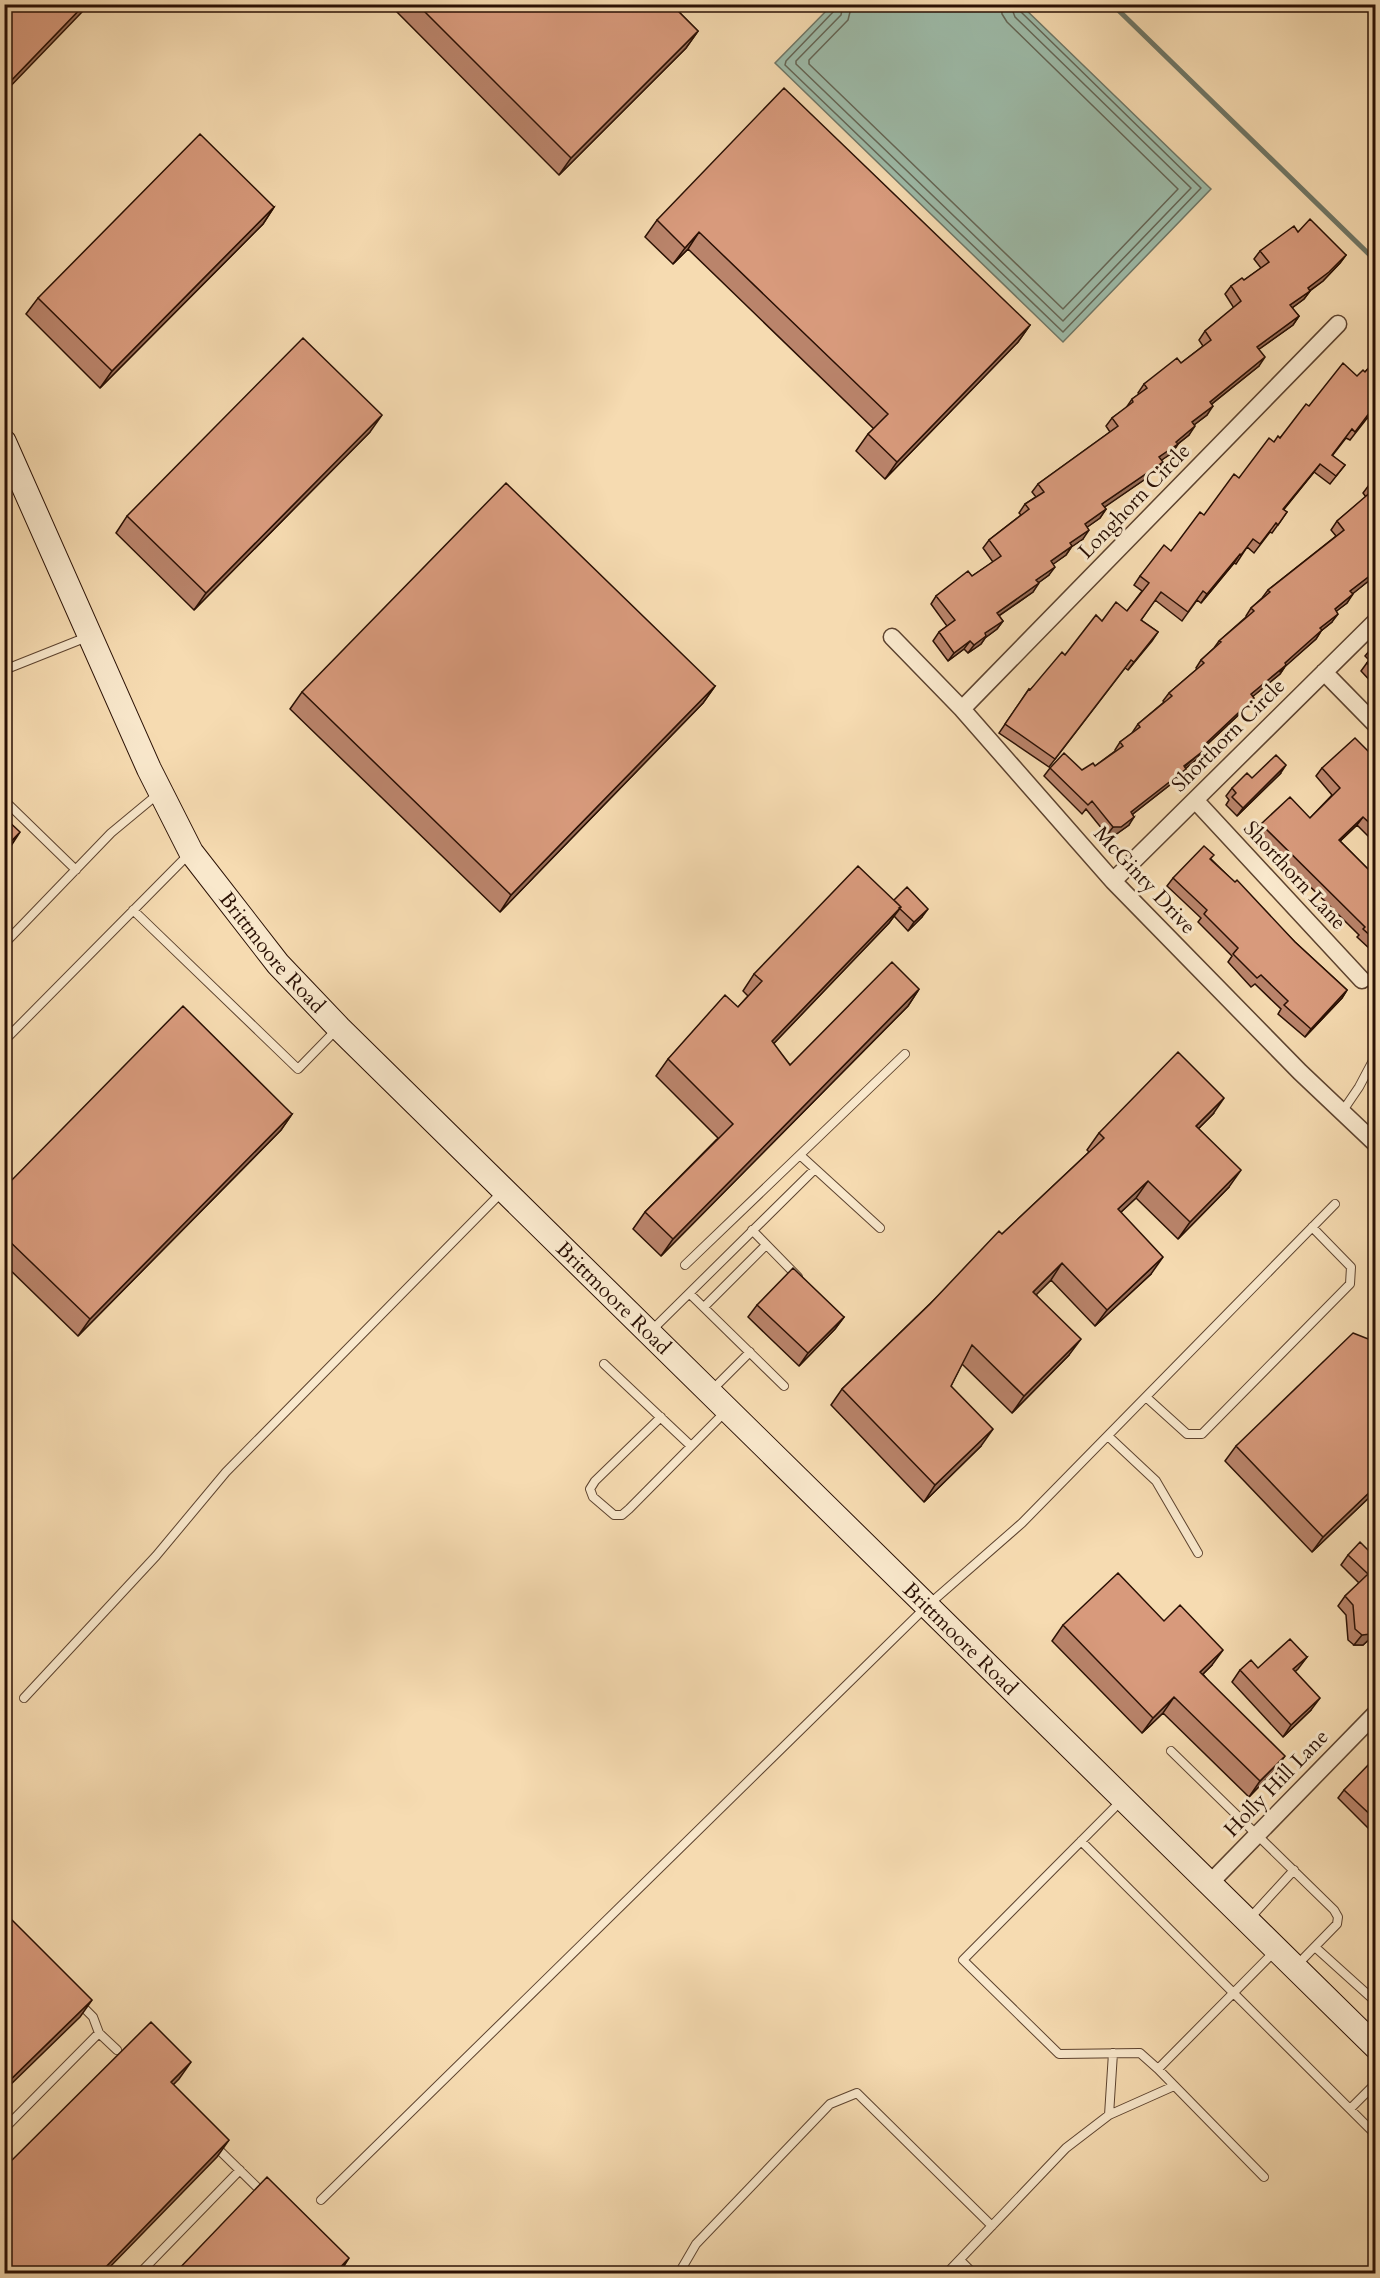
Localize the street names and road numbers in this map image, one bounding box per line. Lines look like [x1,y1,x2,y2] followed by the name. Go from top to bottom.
[1072,437,1197,565] street label: Longhorn Circle
[1165,672,1292,799] street label: Shorthorn Circle
[1237,815,1353,936] street label: Shorthorn Lane
[1087,820,1202,941] street label: McGinty Drive
[212,886,331,1020] street label: Brittmoore Road
[549,1235,677,1361] street label: Brittmoore Road
[896,1576,1024,1702] street label: Brittmoore Road
[1218,1723,1335,1844] street label: Holly Hill Lane

